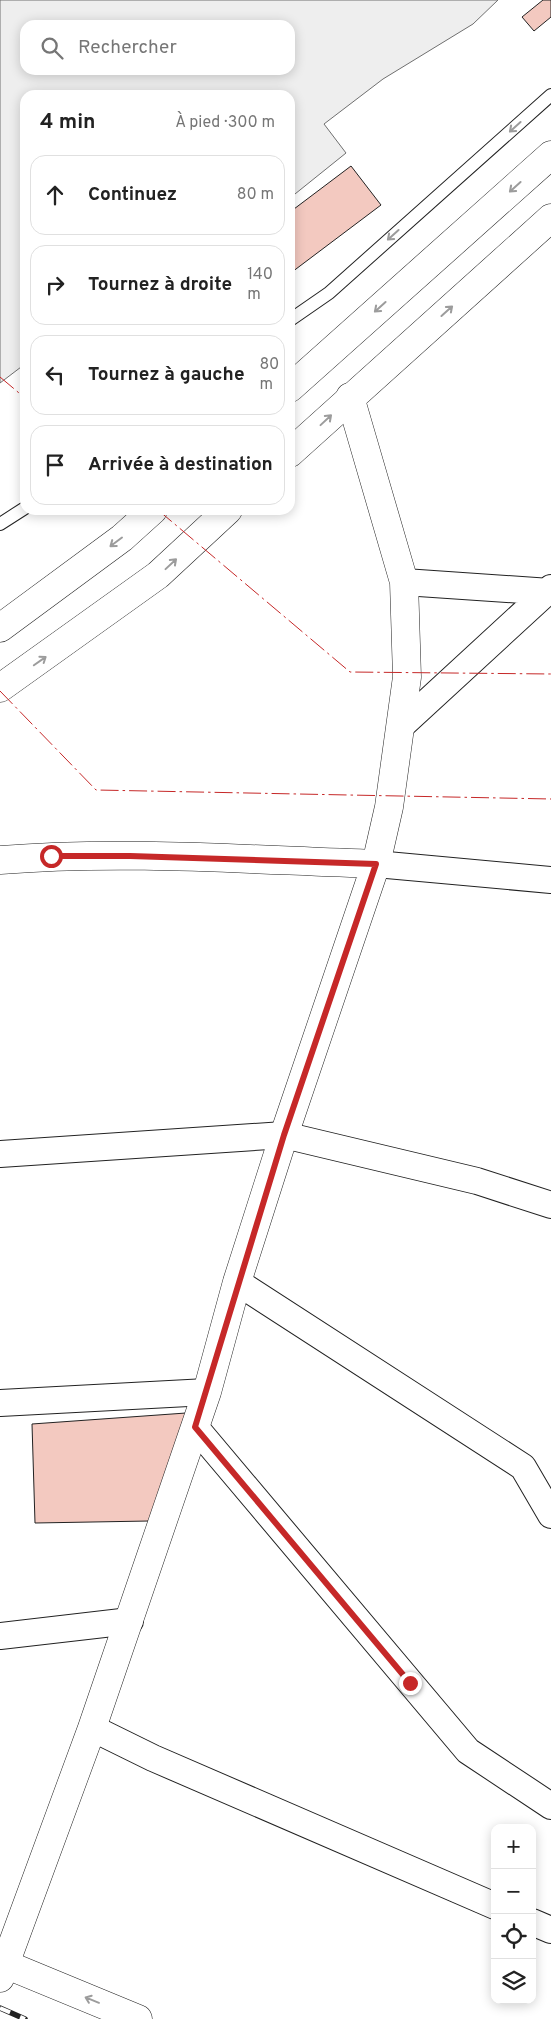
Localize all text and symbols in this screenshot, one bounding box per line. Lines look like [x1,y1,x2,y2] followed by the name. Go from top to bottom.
[20,20,295,75] search box
[38,34,66,62] icon: search
[78,36,177,60] text: Rechercher
[40,109,96,136] text: 4 min
[175,113,275,133] text: À pied · 300 m
[508,122,521,133] one-way arrow
[41,181,69,209] icon: ahead
[508,181,521,193] one-way arrow
[88,183,177,207] text: Continuez
[237,185,274,205] text: 80 m
[387,230,400,241] one-way arrow
[247,265,273,305] text: 140 m
[41,271,69,299] icon: right
[88,273,232,297] text: Tournez à droite
[374,301,387,313] one-way arrow
[440,305,453,317] one-way arrow
[260,355,279,395] text: 80 m
[41,361,69,389] icon: left
[88,363,245,387] text: Tournez à gauche
[319,414,332,426] one-way arrow
[41,451,69,479] icon: arrive
[88,453,273,477] text: Arrivée à destination
[109,537,123,547] one-way arrow
[164,558,177,570] one-way arrow
[33,656,47,666] one-way arrow
[40,845,63,868] route start
[399,1672,422,1695] route end
[491,1824,536,2004] map controls
[491,1824,536,1869] button: +
[491,1869,536,1914] button: −
[491,1914,536,1959] button: locate
[491,1959,536,2004] button: layers
[85,1995,100,2004] one-way arrow

